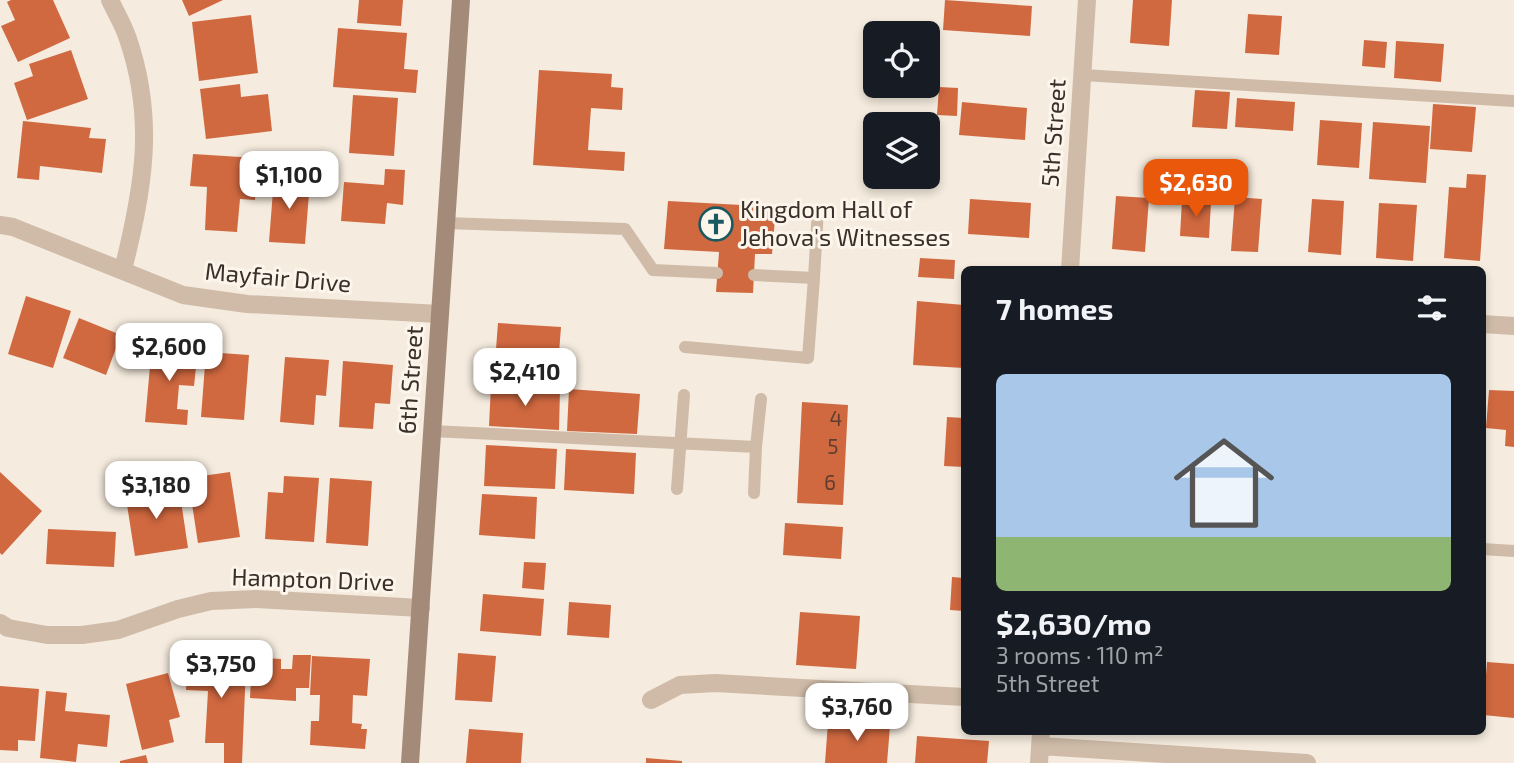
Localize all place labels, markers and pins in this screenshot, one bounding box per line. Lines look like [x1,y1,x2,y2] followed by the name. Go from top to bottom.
[232,152,346,211] pin: $1,100
[1139,160,1253,219] pin: $2,630
[740,194,950,251] place label: Kingdom Hall of Jehova's Witnesses
[697,205,735,243] church icon: Kingdom Hall of Jehova's Witnesses
[112,324,226,383] pin: $2,600
[468,348,582,408] pin: $2,410
[99,462,213,521] pin: $3,180
[164,640,278,700] pin: $3,750
[800,684,914,743] pin: $3,760

